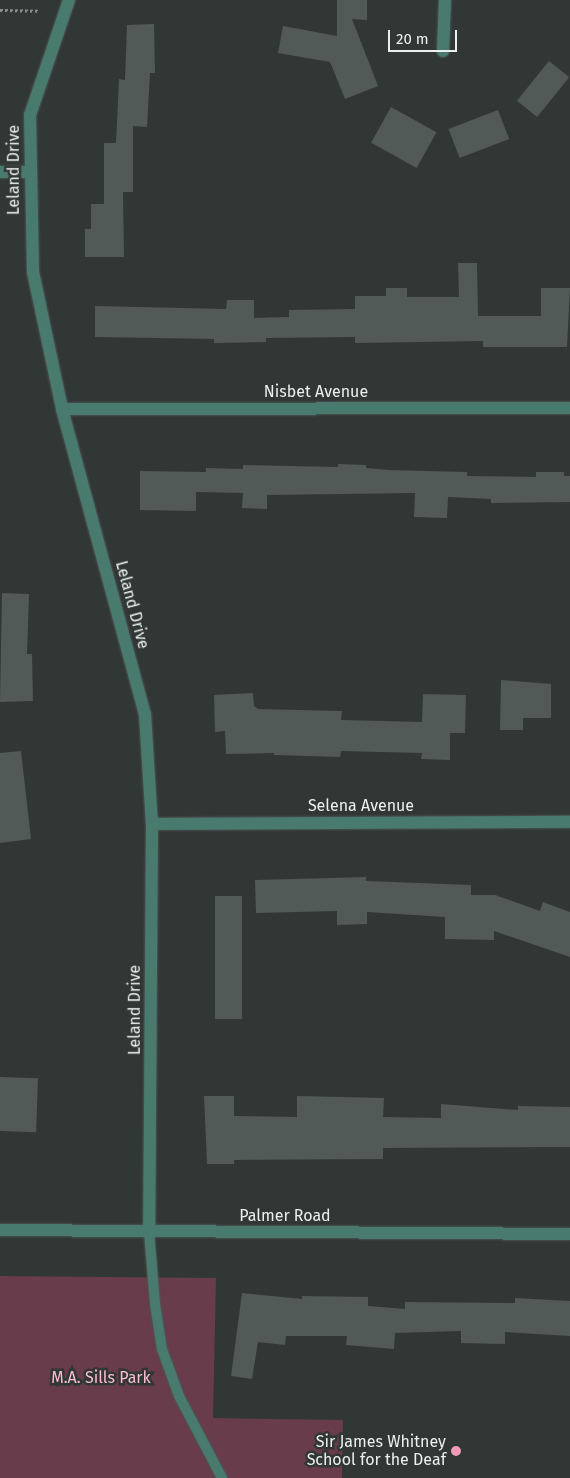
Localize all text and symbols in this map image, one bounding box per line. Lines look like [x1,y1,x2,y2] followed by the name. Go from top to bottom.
[390,20,459,52] scale bar
[396,30,429,48] text: 20 m
[4,125,24,215] street label: Leland Drive
[264,382,368,402] street label: Nisbet Avenue
[111,559,153,651] street label: Leland Drive
[308,796,414,816] street label: Selena Avenue
[125,965,145,1055] street label: Leland Drive
[239,1206,331,1226] street label: Palmer Road
[51,1368,151,1388] park label: M.A. Sills Park
[307,1432,446,1470] place label: Sir James Whitney School for the Deaf
[450,1445,462,1457] marker: Sir James Whitney School for the Deaf

